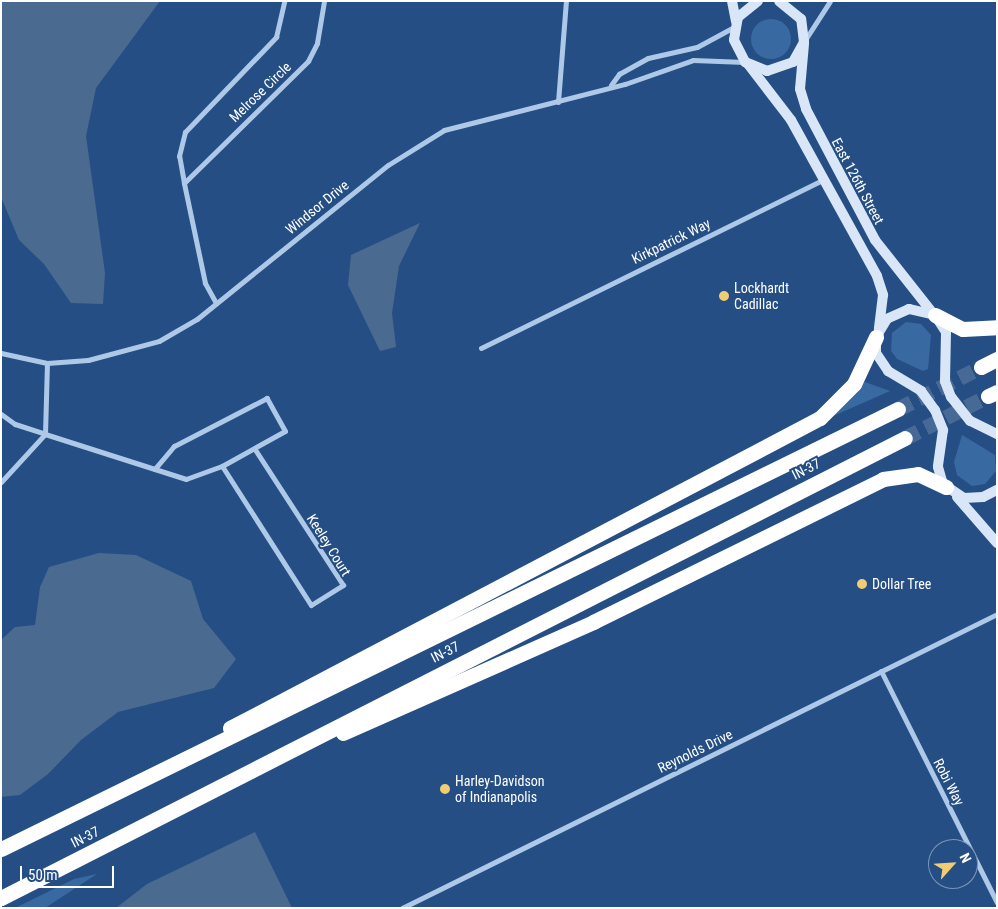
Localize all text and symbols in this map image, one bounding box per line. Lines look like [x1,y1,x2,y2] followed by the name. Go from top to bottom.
[226,58,294,126] street label: Melrose Circle
[828,135,888,227] street label: East 126th Street
[282,176,352,238] street label: Windsor Drive
[629,215,713,267] street label: Kirkpatrick Way
[734,280,789,312] place label: Lockhardt Cadillac
[718,290,730,302] marker: Lockhardt Cadillac
[789,455,823,483] street label: IN-37
[303,511,355,579] street label: Keeley Court
[872,576,932,592] place label: Dollar Tree
[856,578,868,590] marker: Dollar Tree
[428,638,462,666] street label: IN-37
[655,726,735,776] street label: Reynolds Drive
[930,756,968,808] street label: Robi Way
[455,773,545,806] place label: Harley-Davidson of Indianapolis
[439,783,451,795] marker: Harley-Davidson of Indianapolis
[68,823,102,851] street label: IN-37
[928,839,978,889] north arrow
[957,850,975,865] text: N
[22,856,116,888] scale bar
[28,866,58,884] text: 50 m

